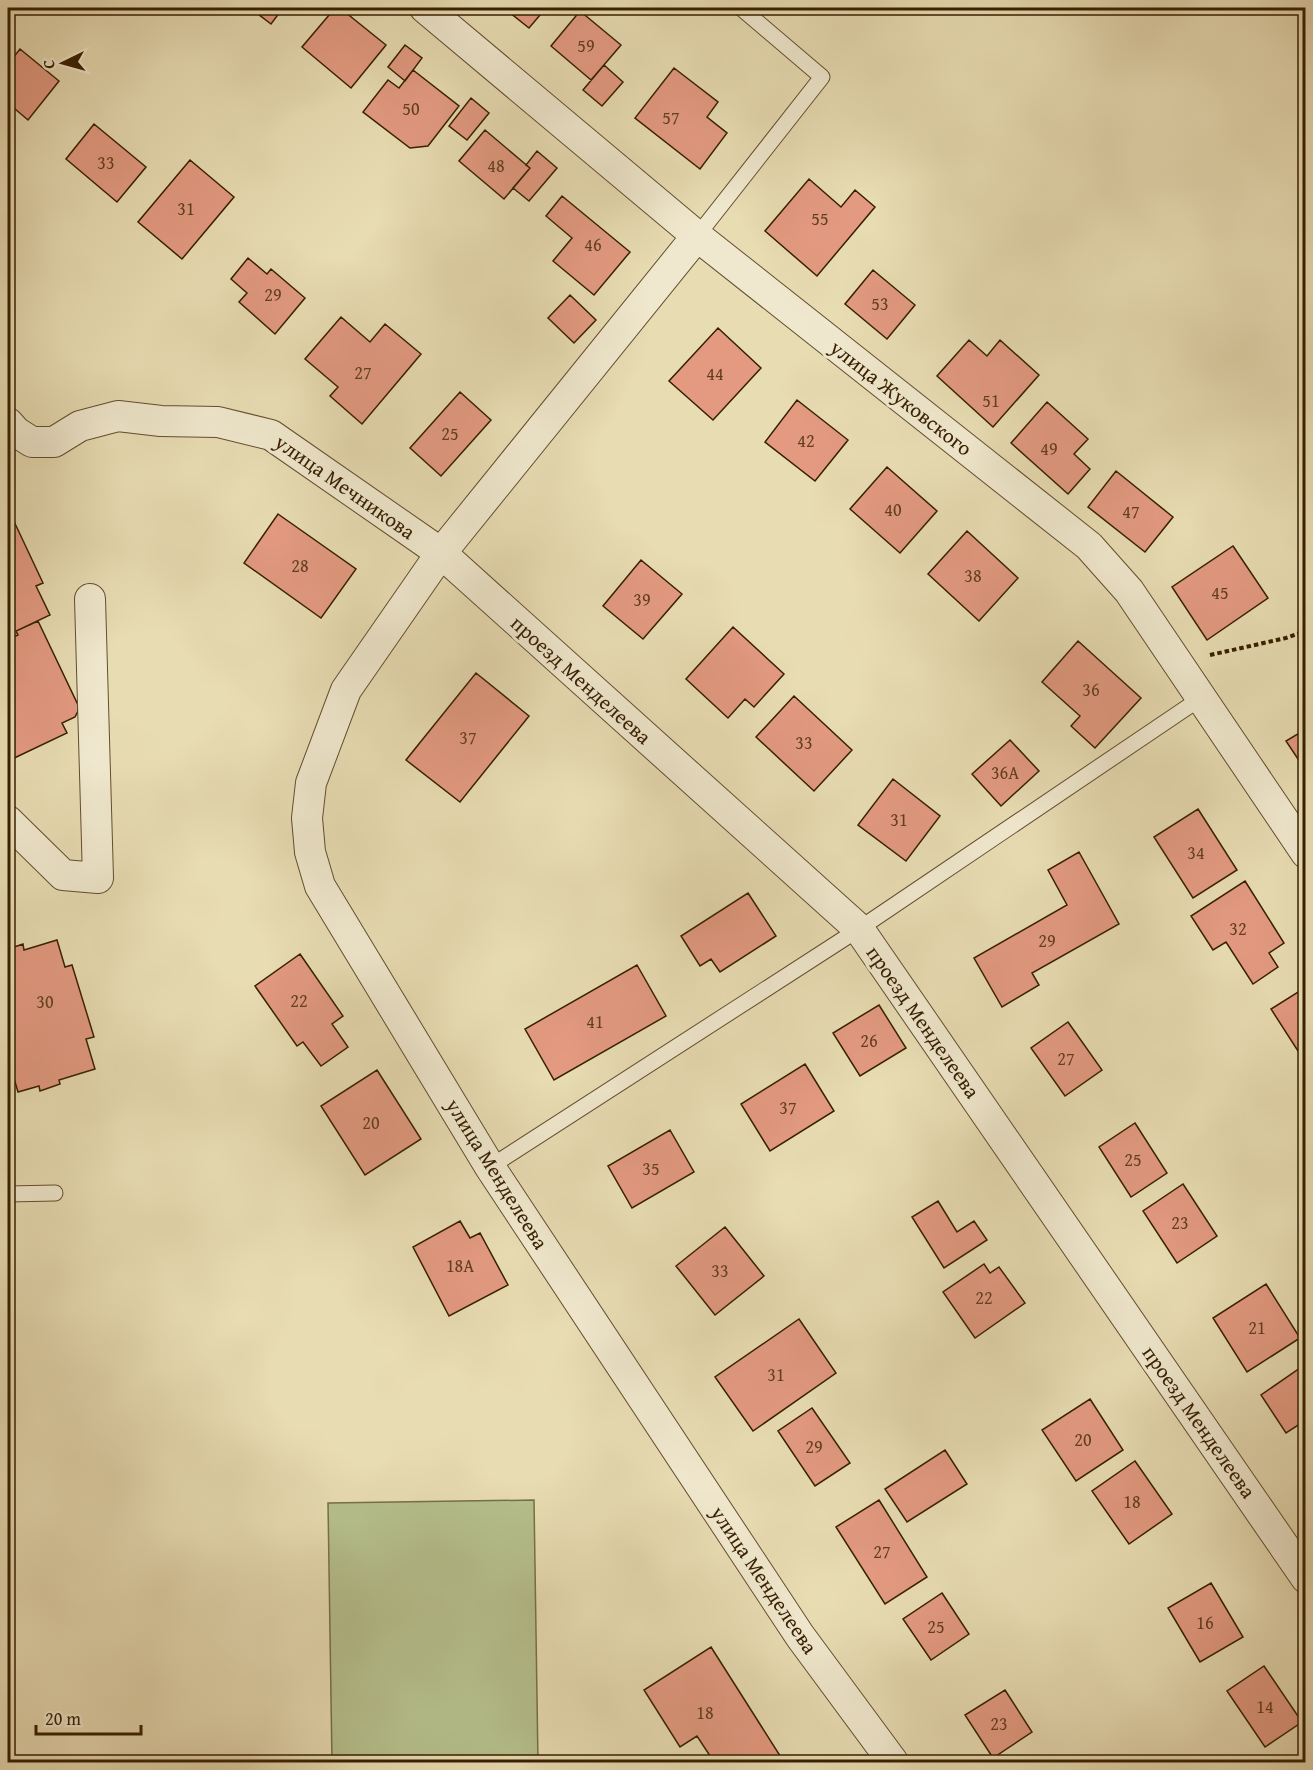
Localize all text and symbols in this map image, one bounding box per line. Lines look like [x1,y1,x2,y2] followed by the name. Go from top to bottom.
[577,32,595,59] house number: 59
[33,33,93,93] north arrow
[36,59,60,70] text: С
[402,95,420,122] house number: 50
[662,104,680,131] house number: 57
[97,149,115,176] house number: 33
[487,152,505,179] house number: 48
[177,195,195,222] house number: 31
[811,205,829,232] house number: 55
[584,231,602,258] house number: 46
[264,281,282,308] house number: 29
[871,290,889,317] house number: 53
[823,331,979,463] street label: улица Жуковского
[354,359,372,386] house number: 27
[706,360,724,387] house number: 44
[982,387,1000,414] house number: 51
[441,420,459,447] house number: 25
[268,426,422,547] street label: улица Мечникова
[797,427,815,454] house number: 42
[1040,435,1058,462] house number: 49
[884,496,902,523] house number: 40
[1122,498,1140,525] house number: 47
[291,552,309,579] house number: 28
[964,562,982,589] house number: 38
[1211,579,1229,606] house number: 45
[633,586,651,613] house number: 39
[504,608,659,751] street label: проезд Менделеева
[1082,676,1100,703] house number: 36
[459,724,477,751] house number: 37
[795,729,813,756] house number: 33
[991,759,1019,786] house number: 36А
[890,806,908,833] house number: 31
[1187,839,1205,866] house number: 34
[1229,915,1247,942] house number: 32
[1038,927,1056,954] house number: 29
[859,939,988,1104] street label: проезд Менделеева
[290,987,308,1014] house number: 22
[36,988,54,1015] house number: 30
[586,1008,604,1035] house number: 41
[860,1027,878,1054] house number: 26
[1057,1045,1075,1072] house number: 27
[438,1091,556,1255] street label: улица Менделеева
[779,1094,797,1121] house number: 37
[362,1109,380,1136] house number: 20
[1124,1146,1142,1173] house number: 25
[642,1155,660,1182] house number: 35
[1171,1209,1189,1236] house number: 23
[446,1252,474,1279] house number: 18А
[711,1257,729,1284] house number: 33
[975,1284,993,1311] house number: 22
[1248,1314,1266,1341] house number: 21
[1135,1339,1264,1504] street label: проезд Менделеева
[767,1361,785,1388] house number: 31
[1074,1426,1092,1453] house number: 20
[805,1433,823,1460] house number: 29
[1123,1488,1141,1515] house number: 18
[703,1499,826,1660] street label: улица Менделеева
[873,1538,891,1565] house number: 27
[1196,1609,1214,1636] house number: 16
[927,1613,945,1640] house number: 25
[1256,1693,1274,1720] house number: 14
[36,1698,141,1736] scale bar
[696,1699,714,1726] house number: 18
[45,1705,81,1732] text: 20 m
[990,1710,1008,1737] house number: 23

